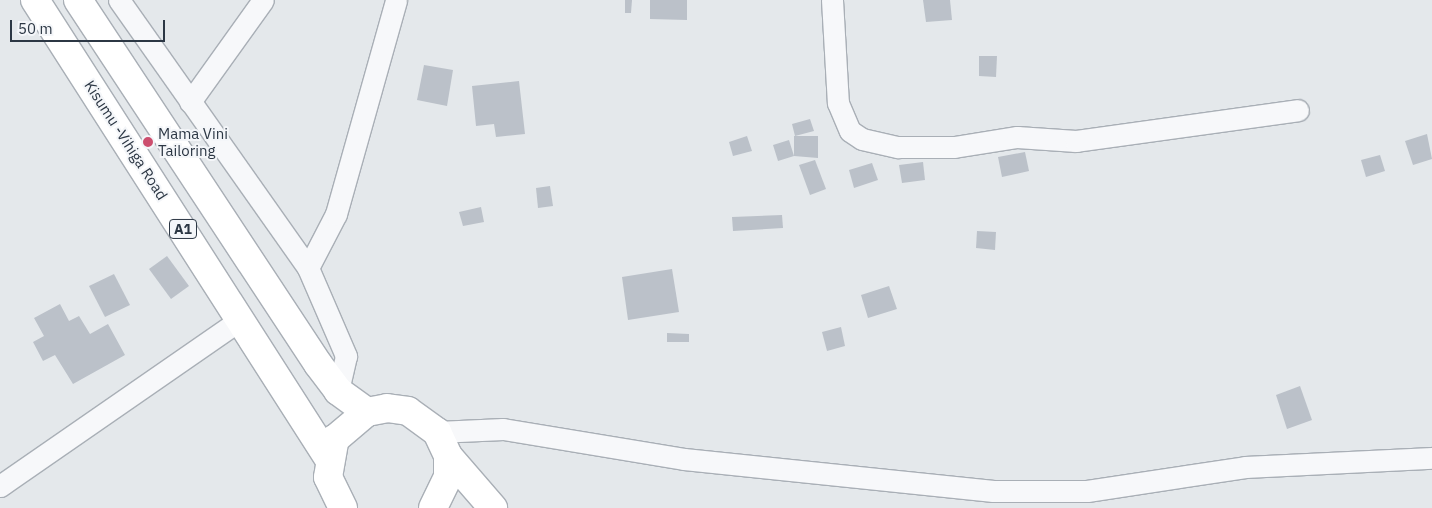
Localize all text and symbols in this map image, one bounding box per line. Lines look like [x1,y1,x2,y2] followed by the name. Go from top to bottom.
[12,10,168,42] scale bar
[18,19,53,38] text: 50 m
[81,77,171,203] street label: Kisumu -Vihiga Road
[158,124,228,159] place label: Mama Vini Tailoring
[142,136,154,148] marker: Mama Vini Tailoring
[168,218,198,240] road number: A1

